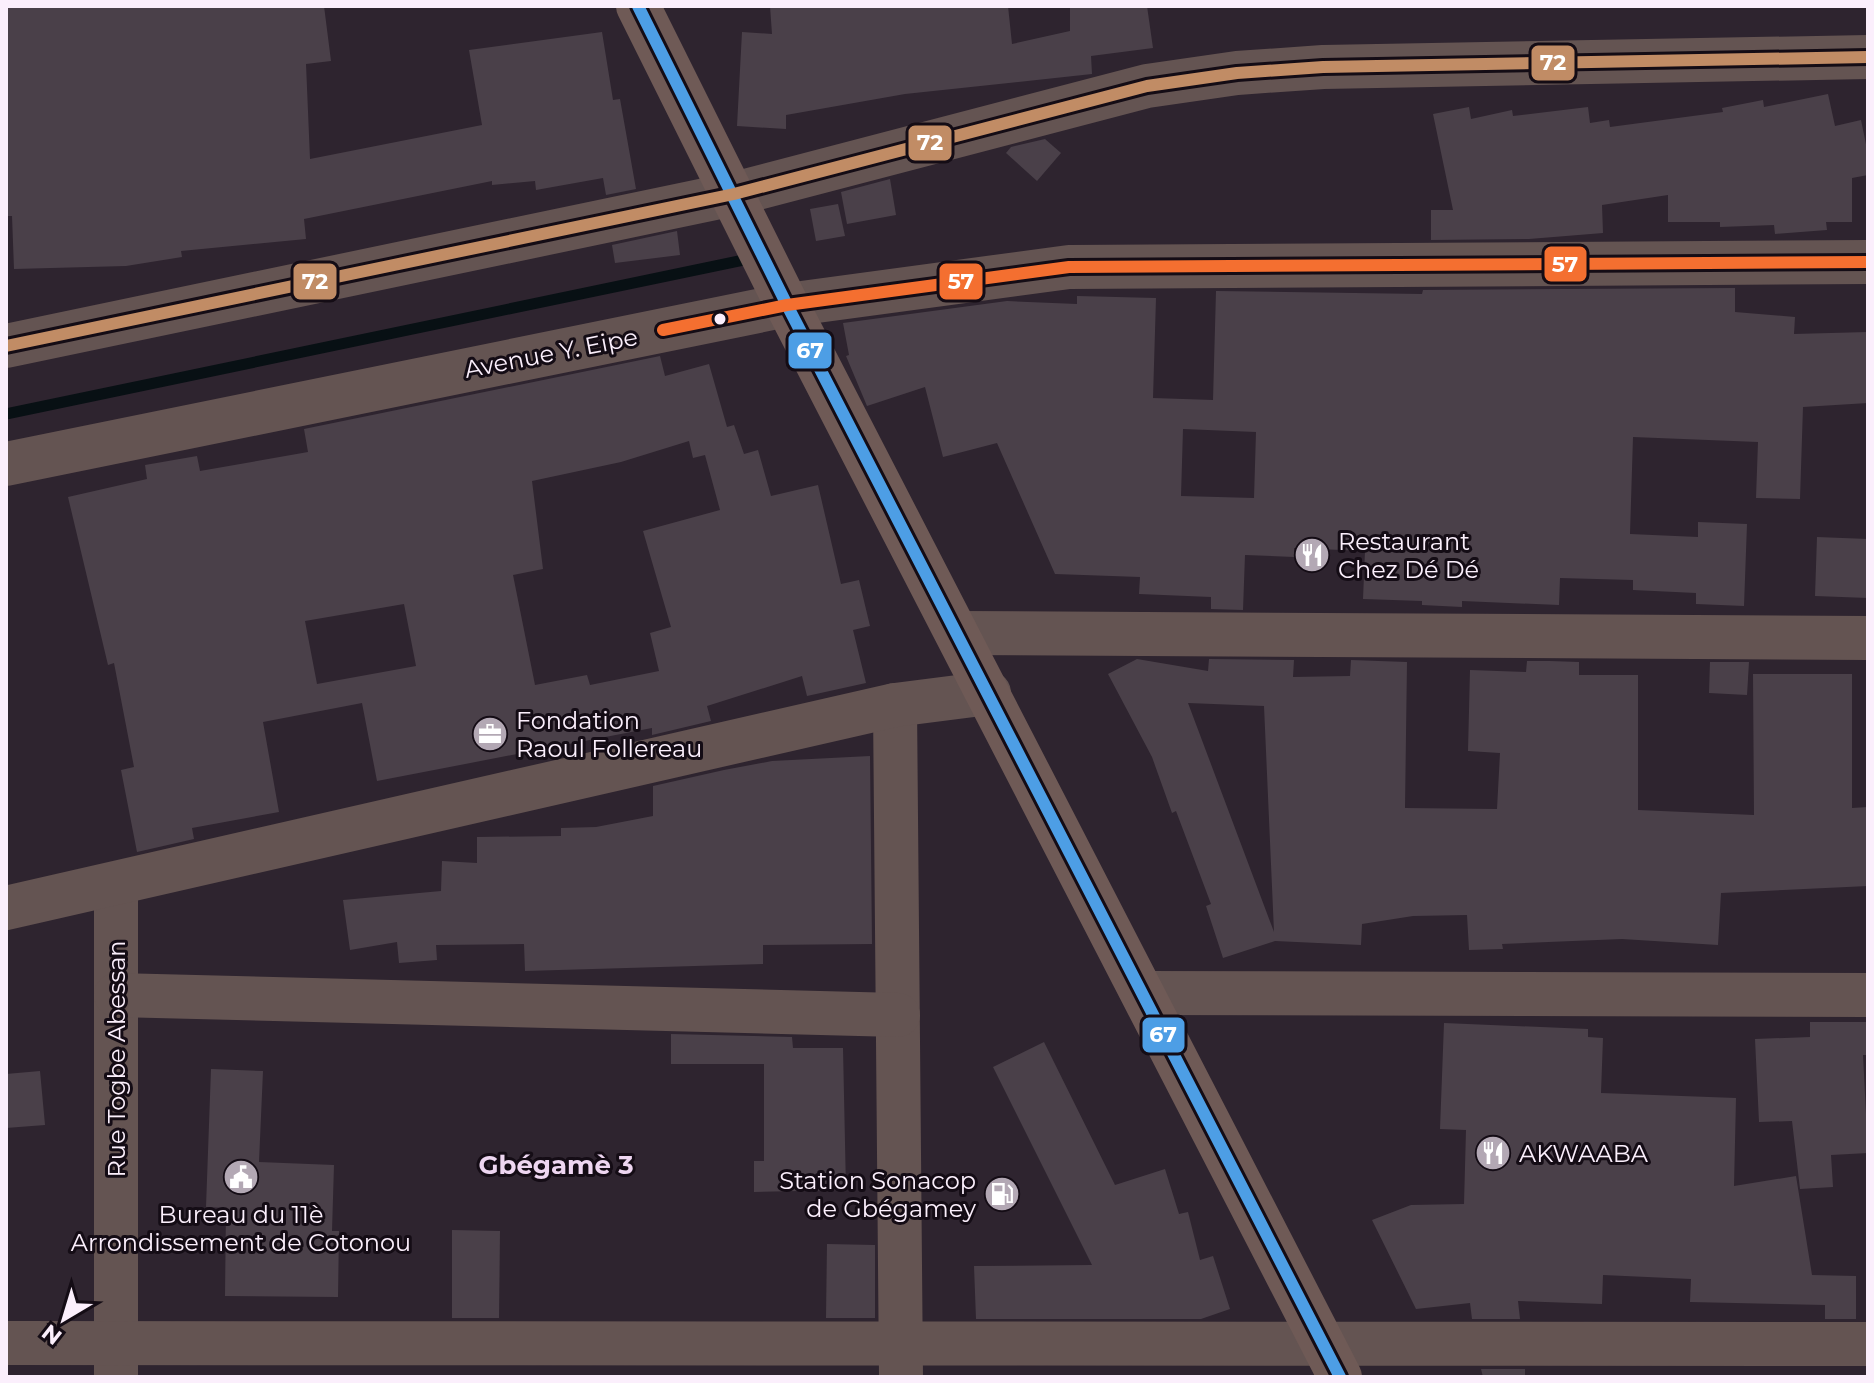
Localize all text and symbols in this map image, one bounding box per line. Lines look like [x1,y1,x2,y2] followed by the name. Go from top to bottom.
[1530,44,1576,82] line badge: 72
[1540,49,1566,76] text: 72
[907,124,953,162] line badge: 72
[917,129,943,156] text: 72
[1543,245,1588,283] line badge: 57
[1552,251,1578,278] text: 57
[292,262,338,301] line badge: 72
[938,262,984,301] line badge: 57
[302,268,328,295] text: 72
[948,268,974,295] text: 57
[712,311,728,327] unlabelled marker
[462,322,640,384] street label: Avenue Y. Eipe
[787,331,833,370] line badge: 67
[796,337,824,364] text: 67
[1338,527,1479,584] place label: Restaurant Chez Dé Dé
[1293,536,1331,574] restaurant icon: Restaurant Chez Dé Dé
[516,706,702,763] place label: Fondation Raoul Follereau
[471,715,509,753] office icon: Fondation Raoul Follereau
[102,940,131,1178] street label: Rue Togbe Abessan
[1141,1016,1186,1054] line badge: 67
[1149,1021,1177,1048] text: 67
[1474,1134,1512,1172] restaurant icon: AKWAABA
[1519,1139,1649,1168] place label: AKWAABA
[478,1149,634,1181] district label: Gbégamè 3
[222,1158,260,1196] public building icon: Bureau du 11è Arrondissement de Cotonou
[779,1166,976,1223] place label: Station Sonacop de Gbégamey
[983,1175,1021,1213] fuel station icon: Station Sonacop de Gbégamey
[71,1200,411,1257] place label: Bureau du 11è Arrondissement de Cotonou
[24,1279,104,1359] north arrow
[37,1318,67,1350] text: N

